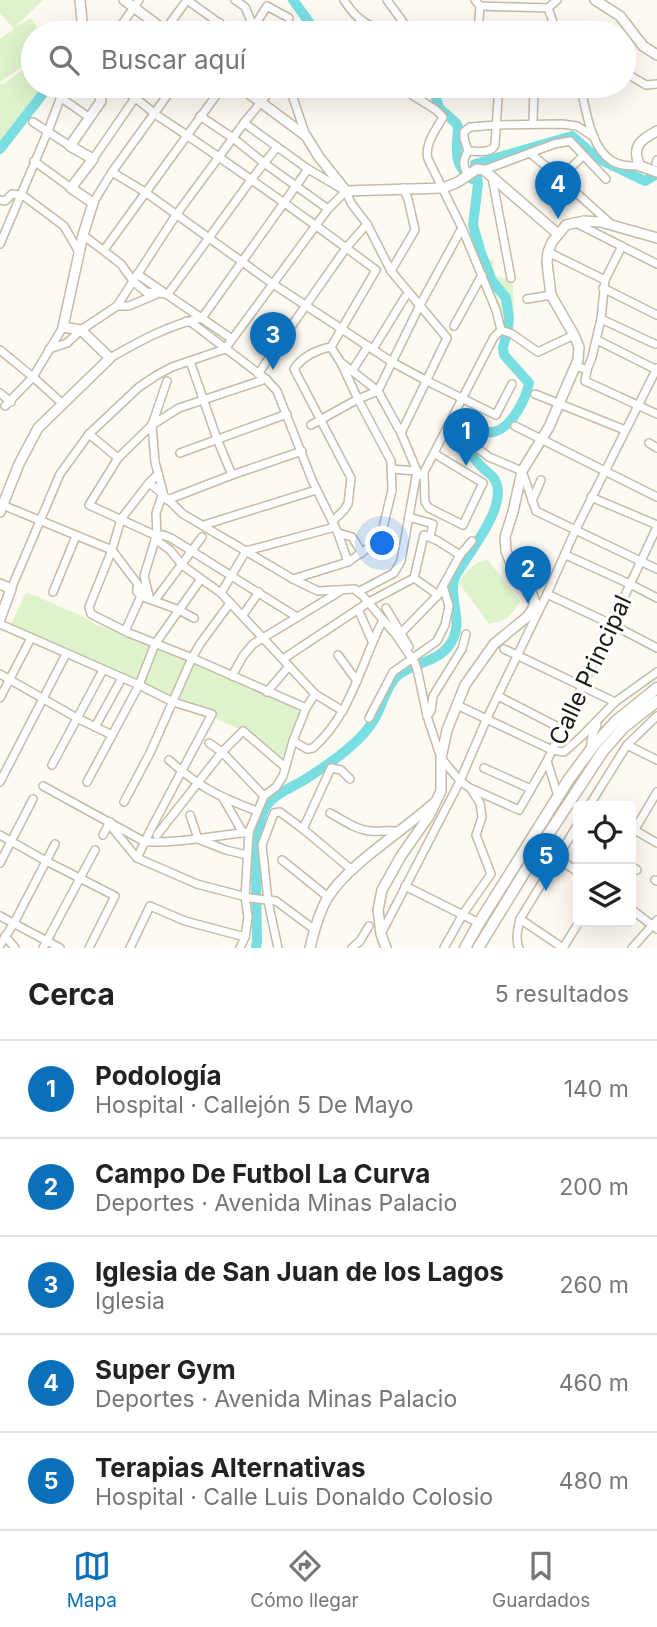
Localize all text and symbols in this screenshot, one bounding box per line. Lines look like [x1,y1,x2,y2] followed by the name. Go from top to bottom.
[21,21,636,98] search box
[45,41,83,79] icon: search
[101,44,246,75] text: Buscar aquí
[535,161,581,219] pin: 4
[250,312,296,370] pin: 3
[443,408,489,466] pin: 1
[365,526,399,560] your location
[505,546,551,604] pin: 2
[543,591,637,749] street label: Calle Principal
[573,801,636,927] map controls
[573,801,636,864] button: locate
[523,833,569,891] pin: 5
[573,864,636,927] button: layers
[28,976,115,1012] text: Cerca
[495,980,629,1008] text: 5 resultados
[95,1060,221,1091] text: Podología
[46,1075,56,1103] text: 1
[564,1075,629,1103] text: 140 m
[95,1091,414,1119] text: Hospital · Callejón 5 De Mayo
[95,1158,430,1189] text: Campo De Futbol La Curva
[44,1173,58,1201] text: 2
[559,1173,629,1201] text: 200 m
[95,1189,457,1217] text: Deportes · Avenida Minas Palacio
[95,1256,504,1287] text: Iglesia de San Juan de los Lagos
[44,1271,58,1299] text: 3
[560,1271,629,1299] text: 260 m
[95,1287,165,1315] text: Iglesia
[95,1354,236,1385] text: Super Gym
[43,1369,59,1397] text: 4
[559,1369,629,1397] text: 460 m
[95,1385,457,1413] text: Deportes · Avenida Minas Palacio
[95,1452,366,1483] text: Terapias Alternativas
[44,1467,58,1495] text: 5
[559,1467,629,1495] text: 480 m
[95,1483,493,1511] text: Hospital · Calle Luis Donaldo Colosio
[67,1547,117,1612] tab: Mapa
[250,1547,359,1612] tab: Cómo llegar
[492,1547,590,1612] tab: Guardados

